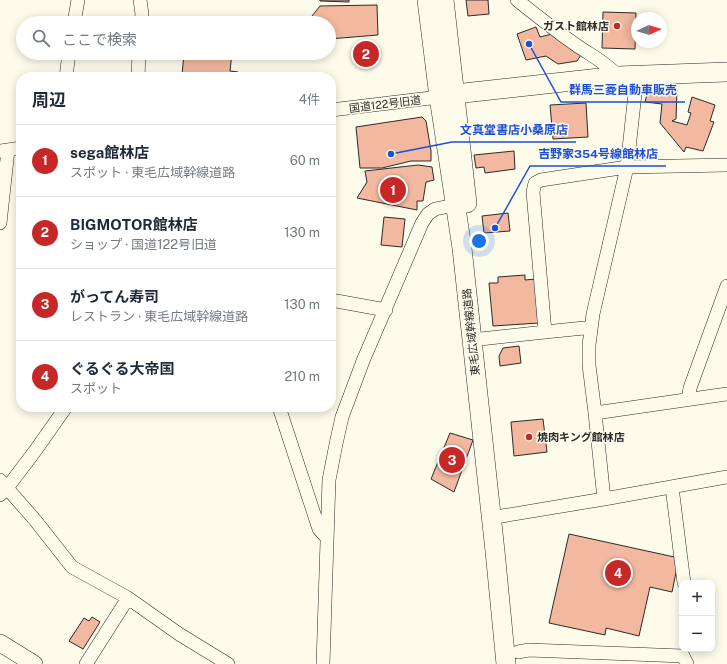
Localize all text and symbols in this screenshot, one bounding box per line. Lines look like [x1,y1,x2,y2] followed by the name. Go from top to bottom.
[631,12,667,48] north arrow
[16,16,336,60] search box
[543,20,609,32] place label: ガスト館林店
[612,21,622,31] marker: ガスト館林店
[30,27,52,49] icon: search
[62,31,137,48] text: ここで検索
[353,39,379,69] pin: 2
[561,78,685,102] callout: 群馬三菱自動車販売
[569,83,677,97] text: 群馬三菱自動車販売
[32,90,66,110] text: 周辺
[299,92,320,107] text: 4件
[348,94,422,114] street label: 国道122号旧道
[452,118,576,142] callout: 文真堂書店小桑原店
[460,123,568,137] text: 文真堂書店小桑原店
[530,142,666,166] callout: 吉野家354号線館林店
[70,144,149,161] text: sega館林店
[538,147,658,161] text: 吉野家354号線館林店
[42,153,48,168] text: 1
[290,153,320,168] text: 60 m
[70,165,235,180] text: スポット · 東毛広域幹線道路
[380,175,406,205] pin: 1
[70,216,198,233] text: BIGMOTOR館林店
[41,225,49,240] text: 2
[284,225,320,240] text: 130 m
[469,231,489,251] your location
[70,237,217,252] text: ショップ · 国道122号旧道
[70,288,159,305] text: がってん寿司
[460,288,482,376] street label: 東毛広域幹線道路
[41,297,49,312] text: 3
[284,297,320,312] text: 130 m
[70,309,248,324] text: レストラン · 東毛広域幹線道路
[70,360,174,377] text: ぐるぐる大帝国
[41,369,49,384] text: 4
[285,369,320,384] text: 210 m
[70,381,122,396] text: スポット
[537,431,625,443] place label: 焼肉キング館林店
[524,432,534,442] marker: 焼肉キング館林店
[439,445,465,475] pin: 3
[605,558,631,588] pin: 4
[679,580,715,652] map controls
[679,580,715,616] button: +
[679,616,715,652] button: −

